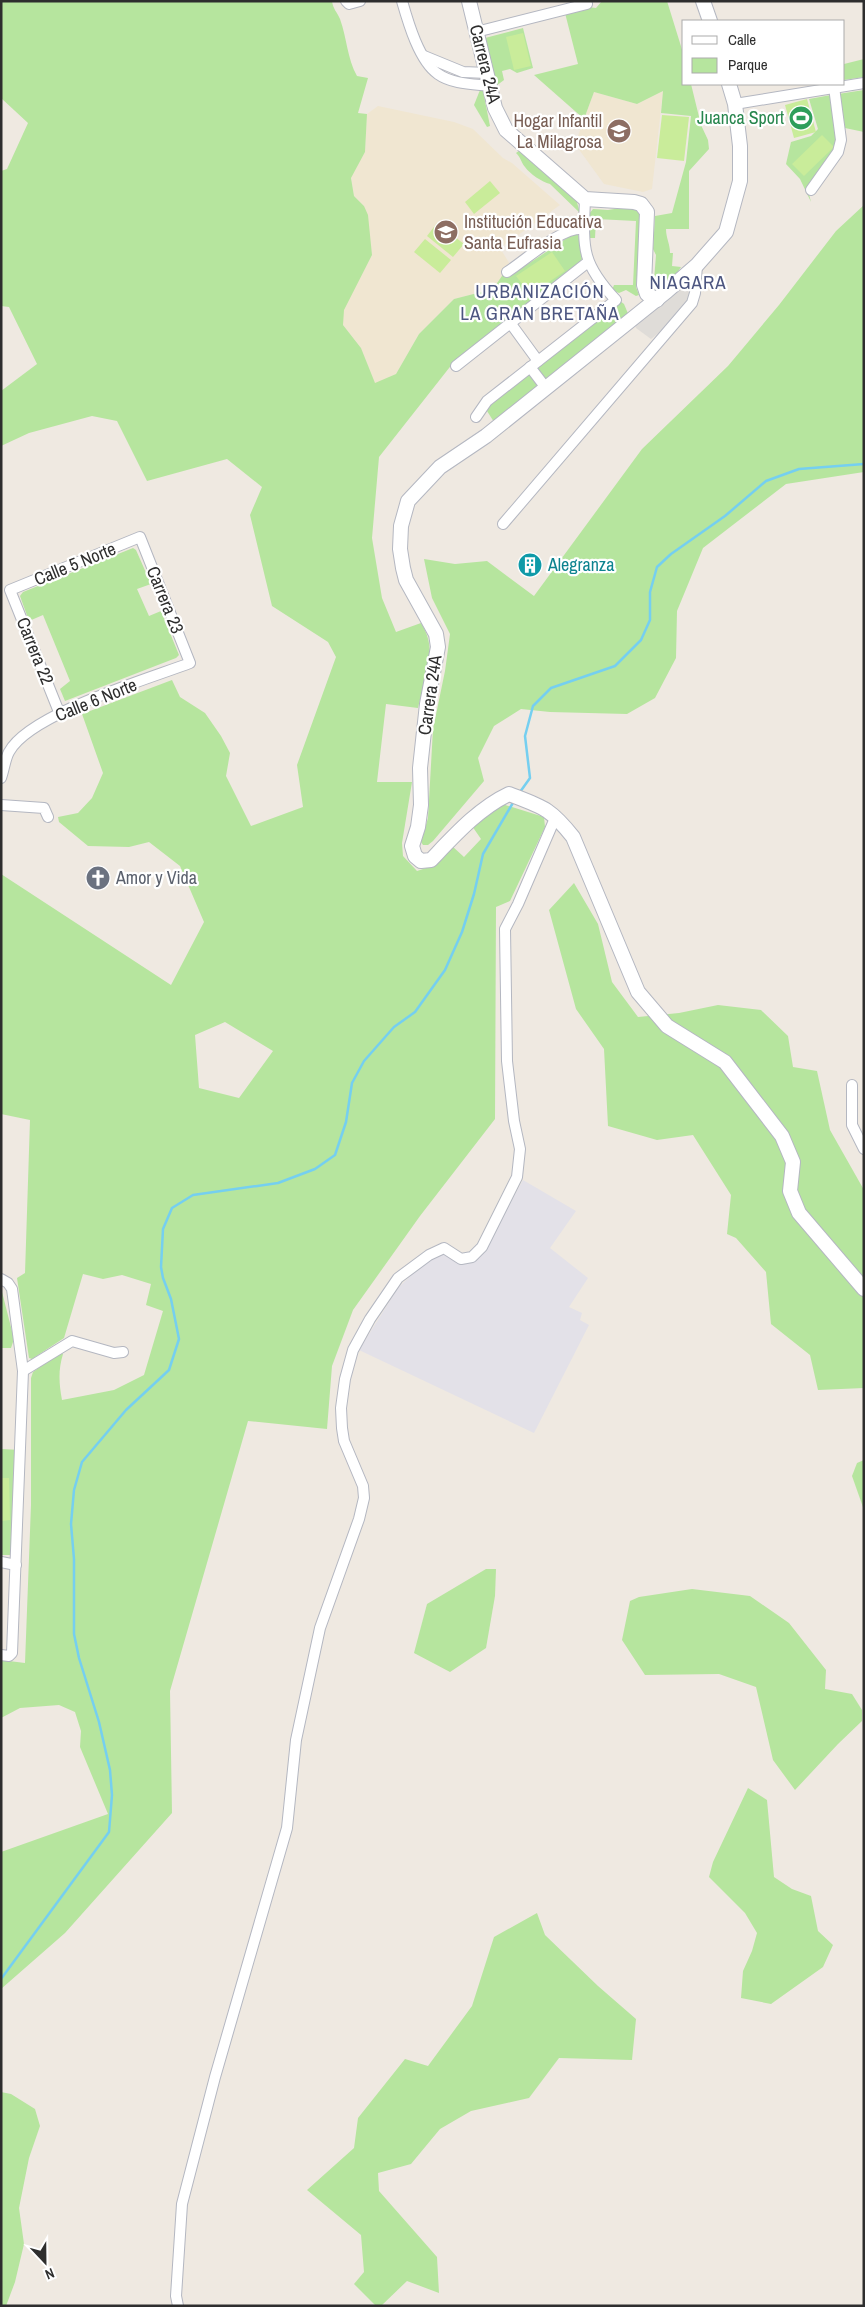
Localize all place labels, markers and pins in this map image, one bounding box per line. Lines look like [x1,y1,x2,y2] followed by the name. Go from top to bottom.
[697,105,784,130] place label: Juanca Sport
[788,105,814,131] sports icon: Juanca Sport
[513,108,602,154] place label: Hogar Infantil La Milagrosa
[606,118,632,144] school or university icon: Hogar Infantil La Milagrosa
[464,209,602,255] place label: Institución Educativa Santa Eufrasia
[433,219,459,245] school or university icon: Institución Educativa Santa Eufrasia
[517,552,543,578] building icon: Alegranza
[547,552,614,577] place label: Alegranza
[85,865,111,891] church icon: Amor y Vida
[115,865,197,890] place label: Amor y Vida

